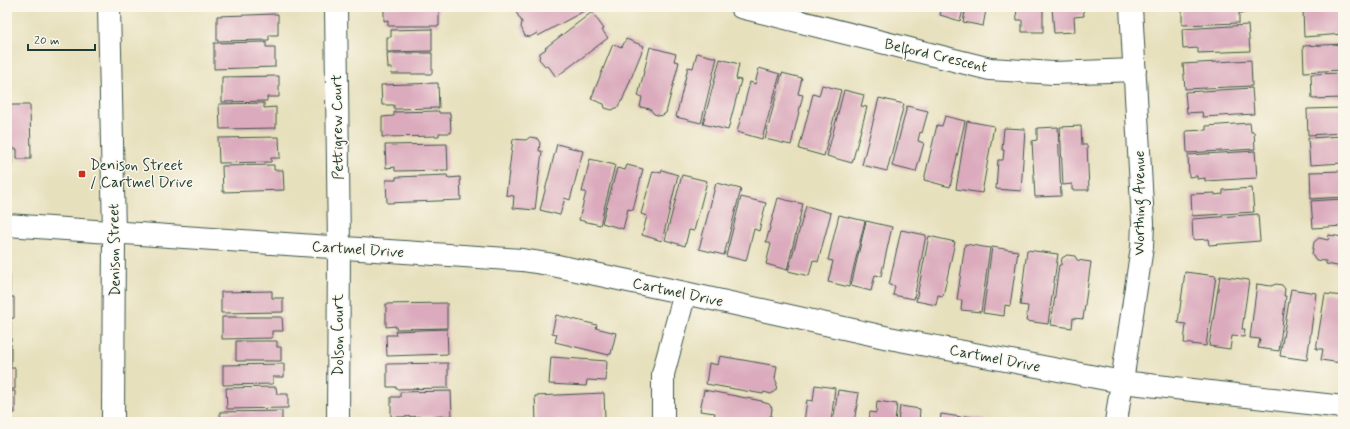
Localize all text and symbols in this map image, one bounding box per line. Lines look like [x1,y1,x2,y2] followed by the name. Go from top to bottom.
[28,26,95,52] scale bar
[34,33,60,49] text: 20 m
[882,34,989,80] street label: Belford Crescent
[327,74,349,180] street label: Pettigrew Court
[1130,150,1151,255] street label: Worthing Avenue
[90,156,193,193] place label: Denison Street / Cartmel Drive
[77,169,87,179] marker: Denison Street / Cartmel Drive
[104,203,126,297] street label: Denison Street
[311,237,405,263] street label: Cartmel Drive
[631,274,725,312] street label: Cartmel Drive
[329,294,349,376] street label: Dolson Court
[948,340,1042,378] street label: Cartmel Drive

